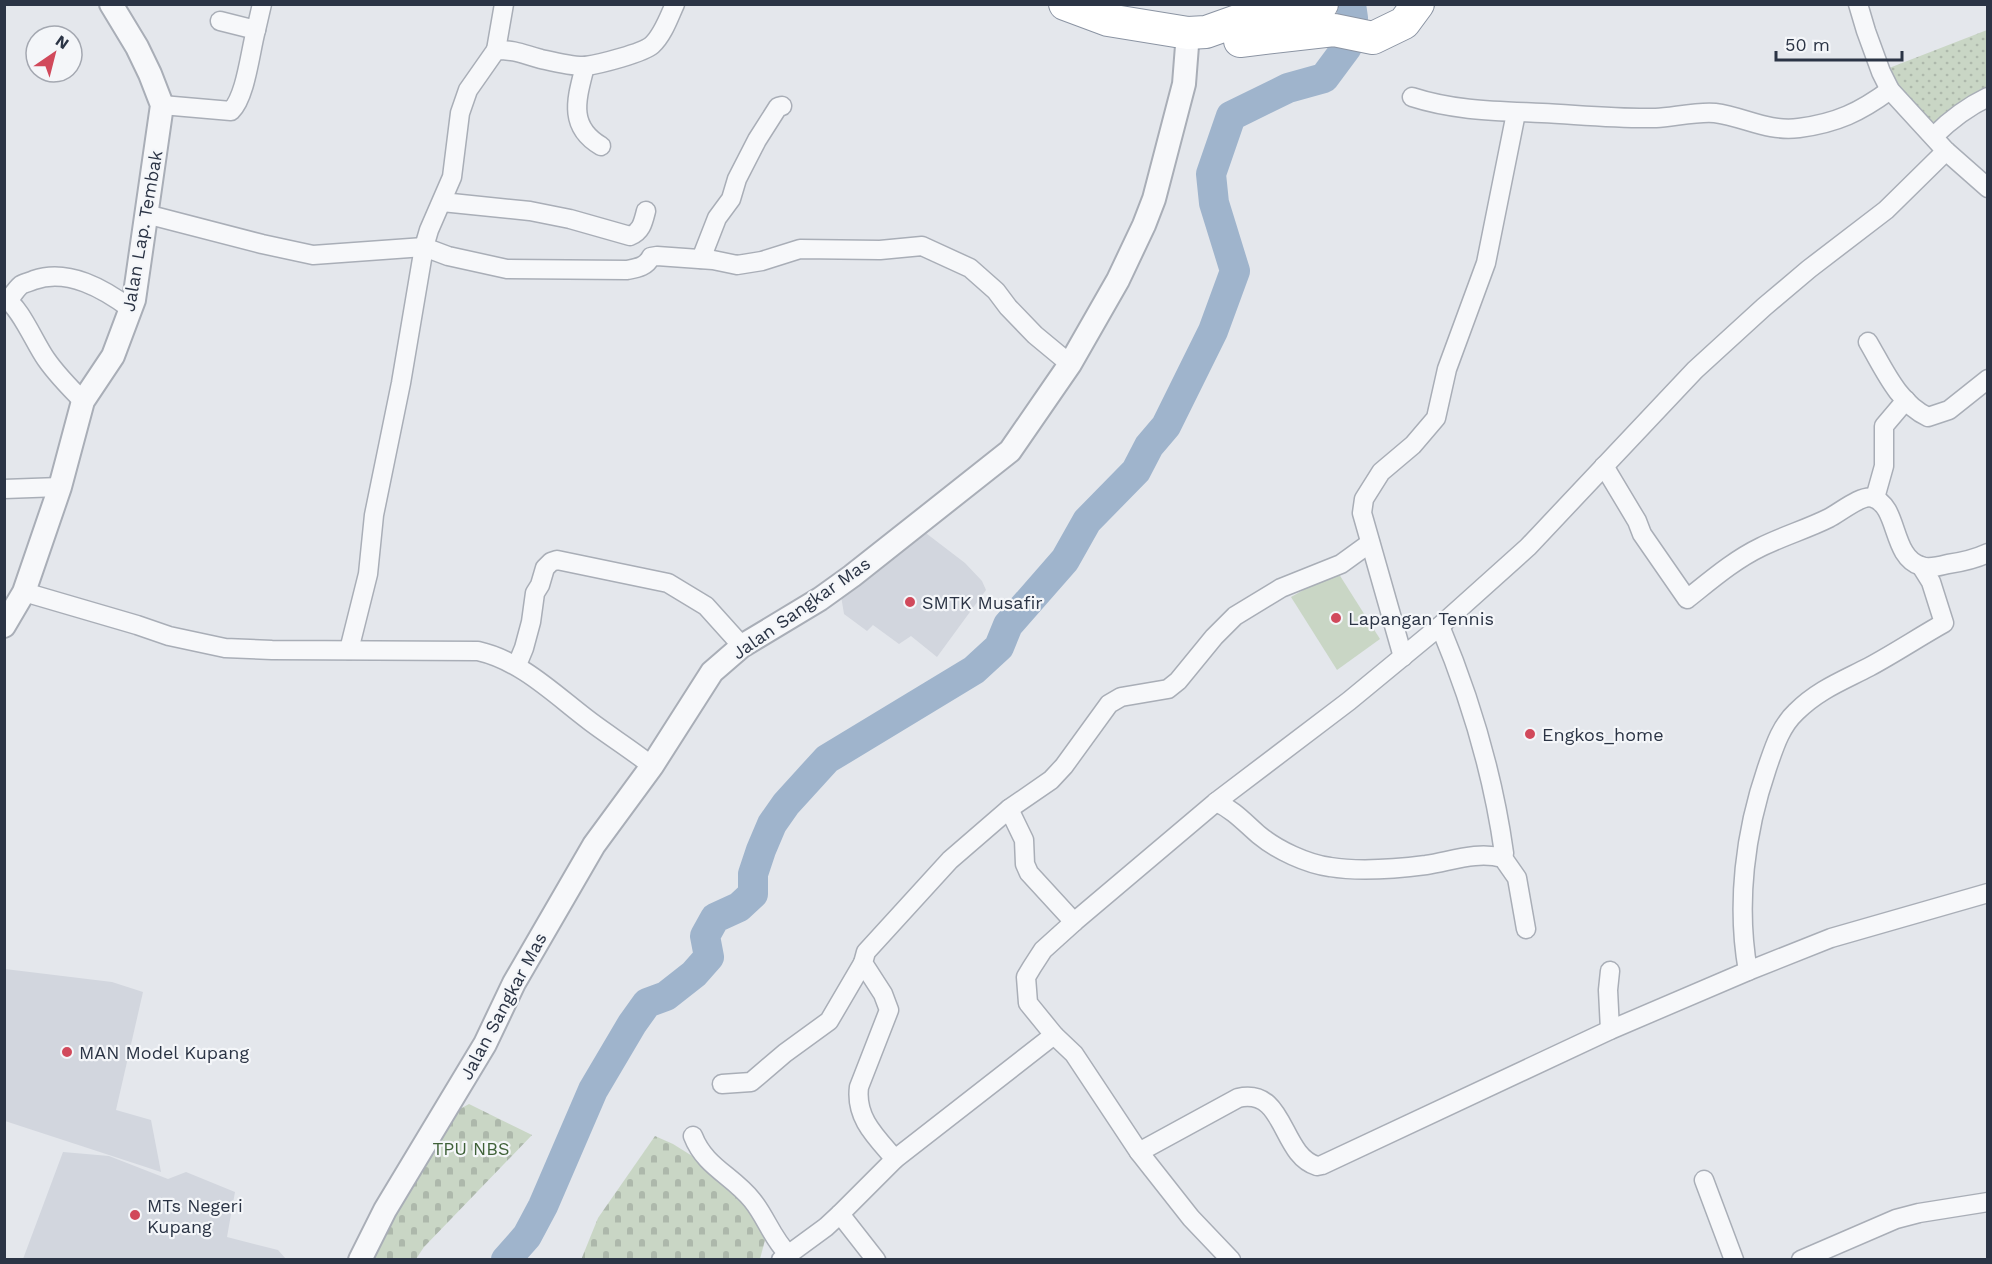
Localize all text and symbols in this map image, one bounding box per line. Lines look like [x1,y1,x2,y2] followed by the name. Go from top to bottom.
[24,24,84,84] north arrow
[1776,24,1902,62] scale bar
[52,31,73,53] text: N
[1785,34,1830,55] text: 50 m
[117,149,167,313] street label: Jalan Lap. Tembak
[728,553,874,663] street label: Jalan Sangkar Mas
[922,592,1043,613] place label: SMTK Musafir
[903,595,917,609] marker: SMTK Musafir
[1348,608,1494,629] place label: Lapangan Tennis
[1329,611,1343,625] marker: Lapangan Tennis
[1542,724,1664,745] place label: Engkos_home
[1523,727,1537,741] marker: Engkos_home
[455,929,551,1083] street label: Jalan Sangkar Mas
[79,1042,249,1063] place label: MAN Model Kupang
[60,1045,74,1059] marker: MAN Model Kupang
[432,1138,510,1159] park label: TPU NBS
[147,1195,243,1237] place label: MTs Negeri Kupang
[128,1208,142,1222] marker: MTs Negeri Kupang

